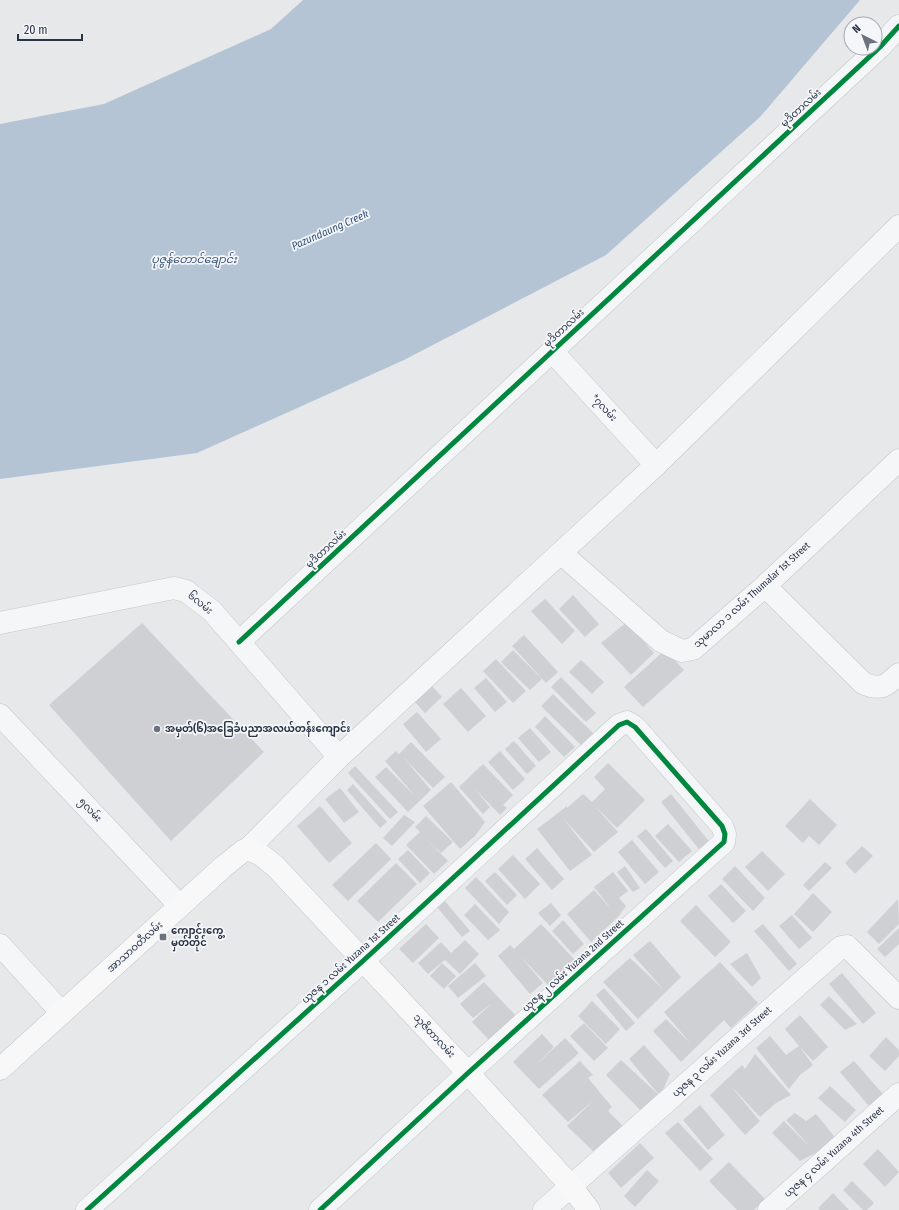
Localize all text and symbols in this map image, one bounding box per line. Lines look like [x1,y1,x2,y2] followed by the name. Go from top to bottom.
[18,16,82,42] scale bar
[843,16,883,56] north arrow
[850,22,863,36] text: N
[24,23,48,37] text: 20 m
[777,85,825,131] street label: မုဒိတာလမ်း
[290,207,371,253] water label: Pazundaung Creek
[151,251,238,269] water label: ပုဇွန်တောင်ချောင်း
[540,305,588,351] street label: မုဒိတာလမ်း
[587,391,621,425] street label: *၇လမ်း
[302,526,350,572] street label: မုဒိတာလမ်း
[690,538,815,652] street label: သုမာလာ ၁ လမ်း Thumalar 1st Street
[185,588,216,617] street label: ၆လမ်း
[165,721,351,738] place label: အမှတ်(၆)အခြေခံပညာအလယ်တန်းကျောင်း
[152,724,162,734] marker: အမှတ်(၆)အခြေခံပညာအလယ်တန်းကျောင်း
[75,794,105,826] street label: ၅လမ်း
[298,910,404,1008] street label: ယုဇန ၁ လမ်း Yuzana 1st Street
[519,915,628,1016] street label: ယုဇန ၂ လမ်း Yuzana 2nd Street
[103,917,165,975] street label: အာသာဝတီလမ်း
[171,923,226,952] place label: ကျောင်းကွေ့ မှတ်တိုင်
[158,932,168,942] marker: ကျောင်းကွေ့ မှတ်တိုင်
[669,1002,776,1101] street label: ယုဇန ၃ လမ်း Yuzana 3rd Street
[409,1010,459,1062] street label: သုဇိတာလမ်း
[780,1102,888,1201] street label: ယုဇန ၄ လမ်း Yuzana 4th Street

